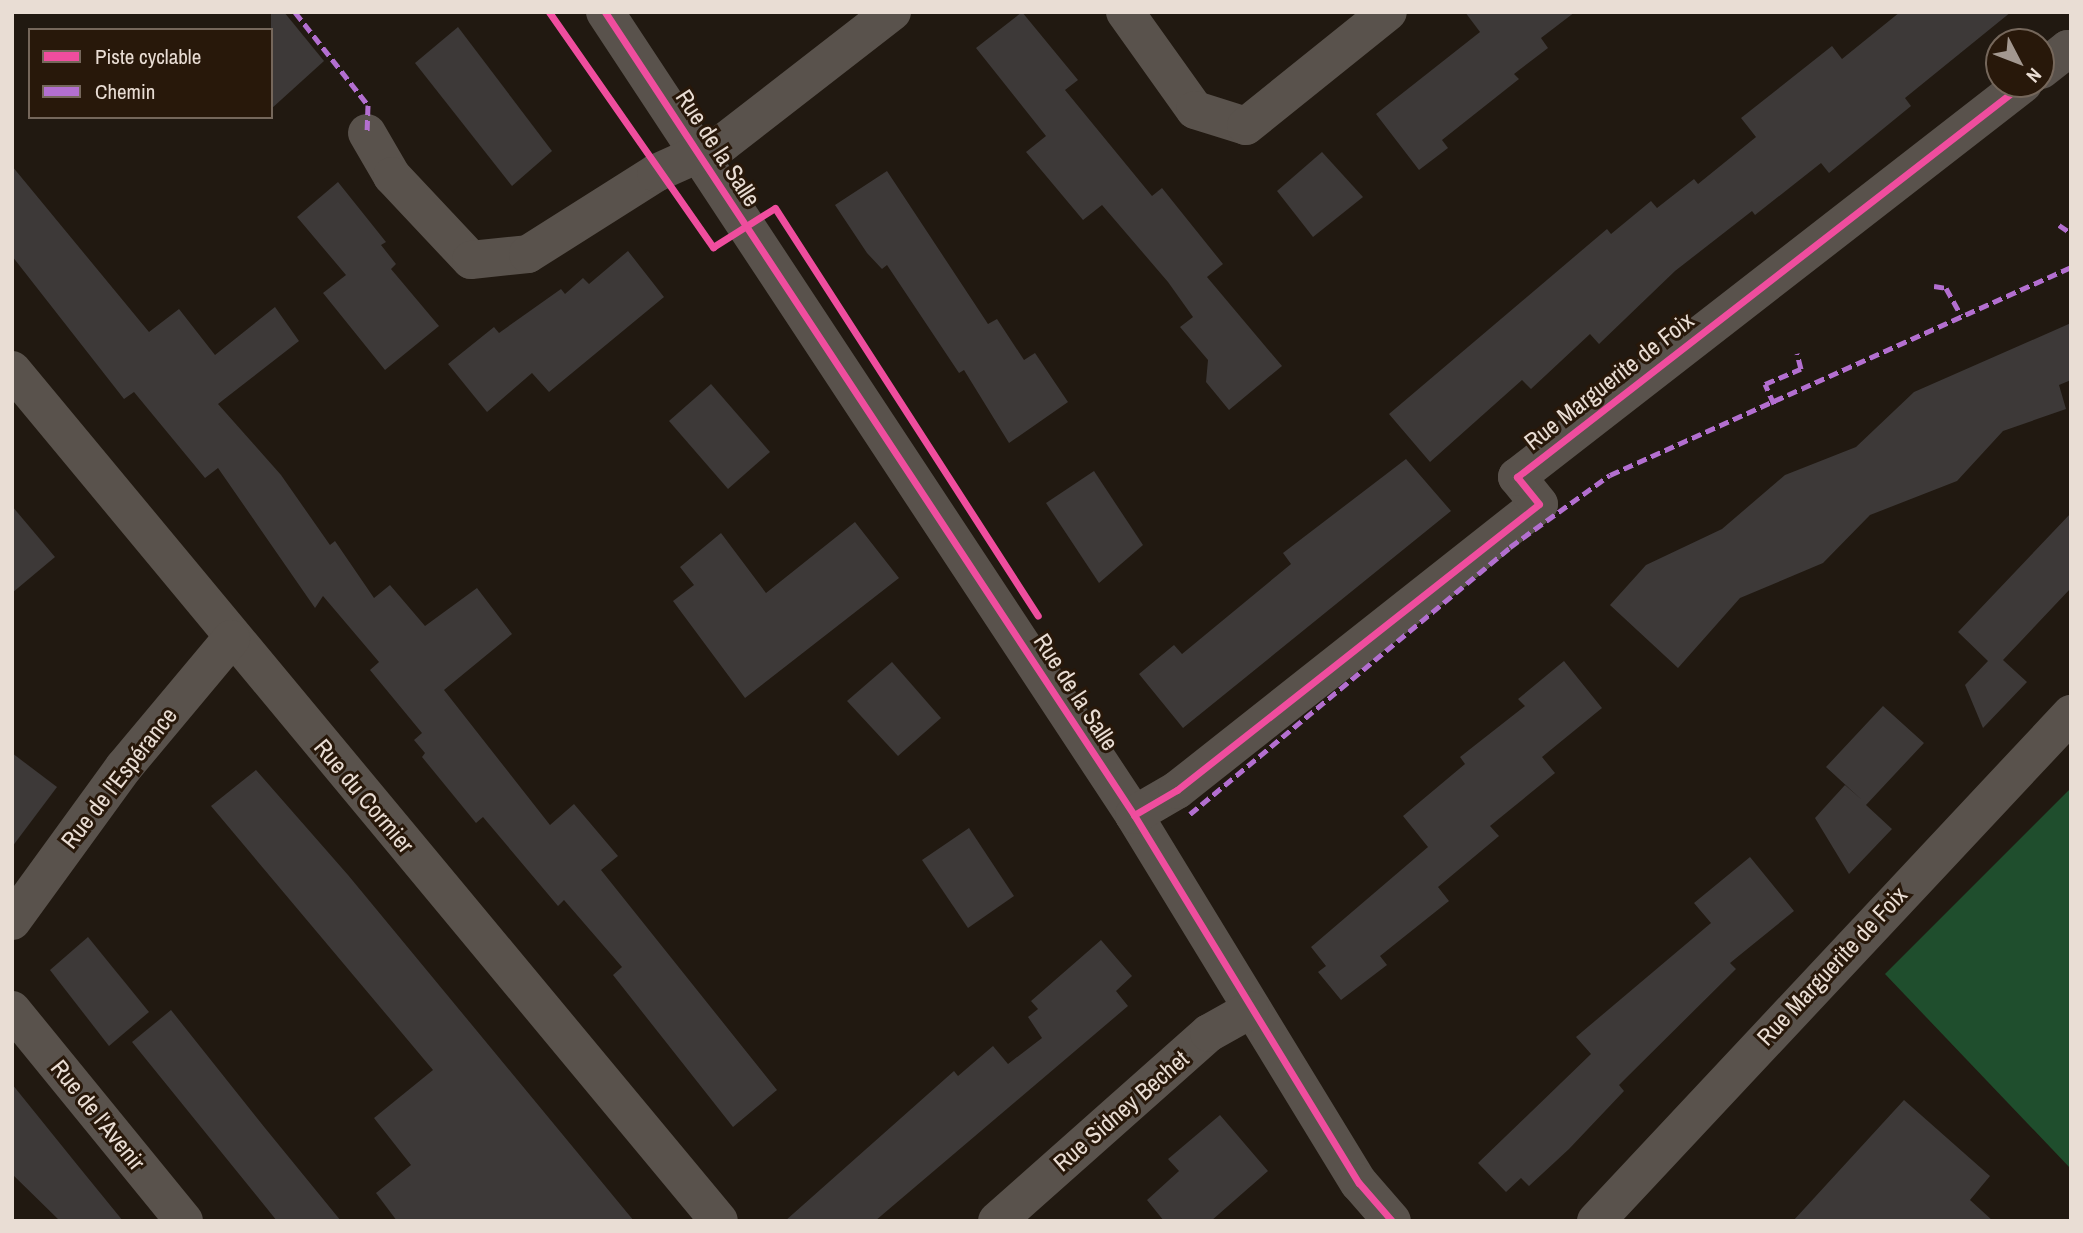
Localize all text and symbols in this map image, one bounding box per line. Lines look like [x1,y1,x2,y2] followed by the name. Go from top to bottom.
[28,28,273,119] legend
[1985,28,2055,98] north arrow
[95,42,201,71] text: Piste cyclable
[2021,63,2048,89] text: N
[95,77,155,106] text: Chemin
[670,84,766,212] street label: Rue de la Salle
[1519,306,1699,456] street label: Rue Marguerite de Foix
[1028,628,1124,756] street label: Rue de la Salle
[55,702,183,854] street label: Rue de l'Espérance
[308,733,420,859] street label: Rue du Cormier
[1751,881,1913,1051] street label: Rue Marguerite de Foix
[1048,1045,1194,1177] street label: Rue Sidney Bechet
[45,1054,151,1176] street label: Rue de l'Avenir

